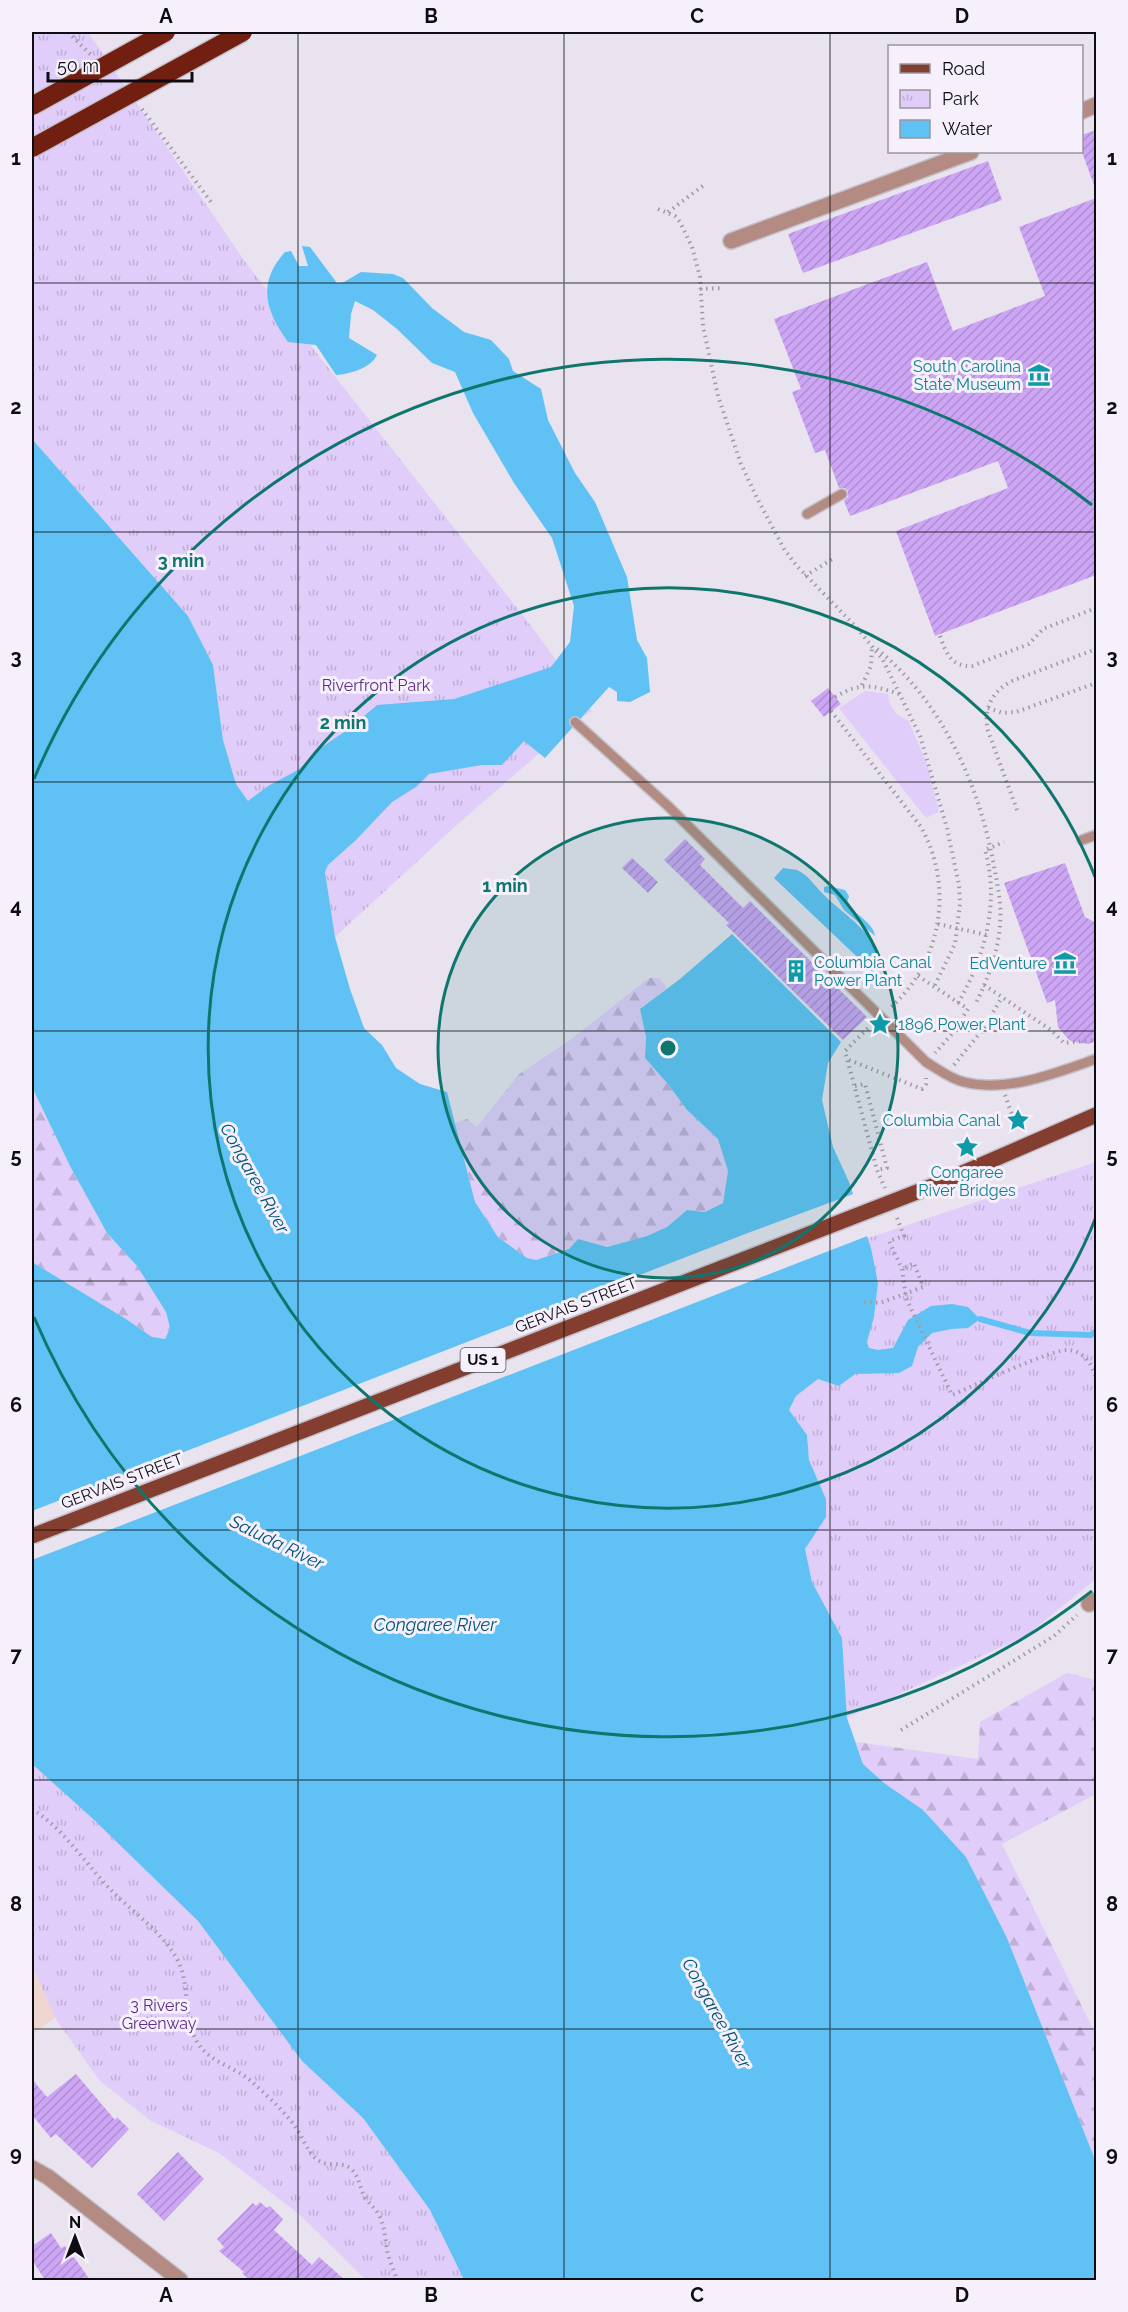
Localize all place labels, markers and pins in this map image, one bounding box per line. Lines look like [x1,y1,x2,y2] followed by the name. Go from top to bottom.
[913,357,1021,394] place label: South Carolina State Museum
[1026,362,1052,388] museum icon: South Carolina State Museum
[1052,950,1078,976] museum icon: EdVenture
[814,953,932,990] place label: Columbia Canal Power Plant
[969,954,1047,973] place label: EdVenture
[783,958,809,984] building icon: Columbia Canal Power Plant
[867,1011,893,1037] place icon: 1896 Power Plant
[898,1015,1026,1034] place label: 1896 Power Plant
[658,1038,678,1058] centre of rings
[1005,1107,1031,1133] place icon: Columbia Canal
[883,1111,1001,1130] place label: Columbia Canal
[954,1134,980,1160] place icon: Congaree River Bridges
[918,1163,1016,1200] place label: Congaree River Bridges

